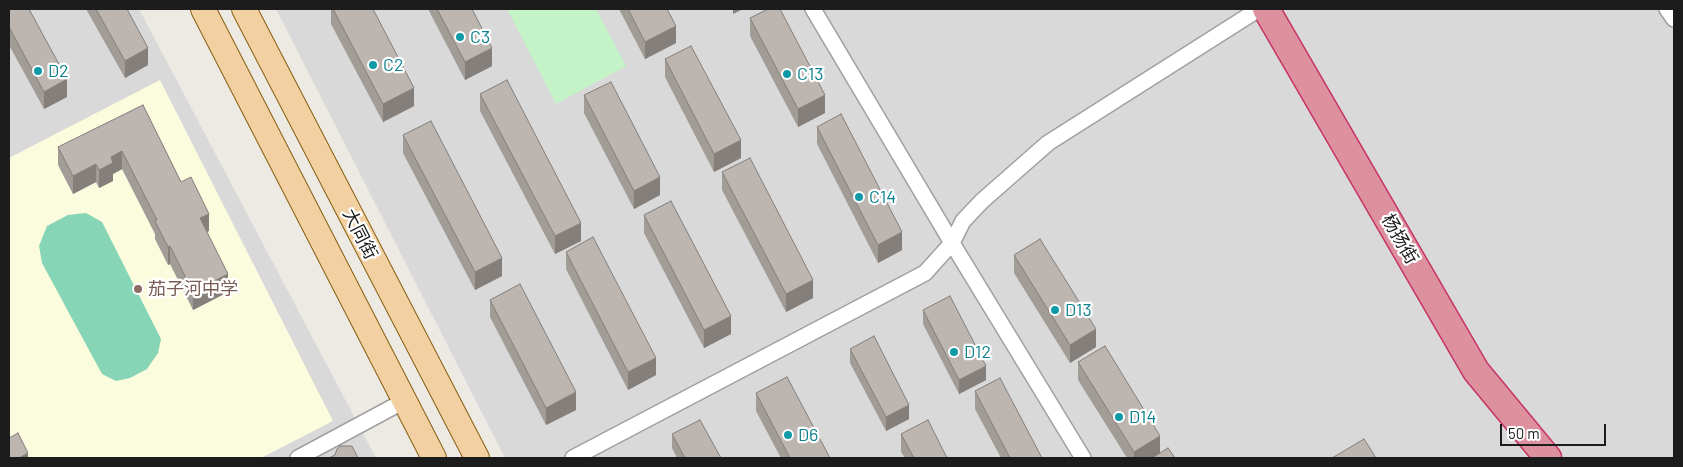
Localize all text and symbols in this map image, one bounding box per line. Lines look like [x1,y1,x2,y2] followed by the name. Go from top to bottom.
[470,26,490,48] place label: C3
[454,31,466,43] marker: C3
[383,54,404,76] place label: C2
[367,59,379,71] marker: C2
[48,60,69,82] place label: D2
[797,63,823,85] place label: C13
[32,65,44,77] marker: D2
[781,68,793,80] marker: C13
[869,186,896,208] place label: C14
[853,191,865,203] marker: C14
[338,205,382,263] street label: 大同街
[1377,210,1423,268] street label: 杨扬街
[148,278,238,300] place label: 茄子河中学
[132,283,144,295] marker: 茄子河中学
[1065,299,1092,321] place label: D13
[1049,304,1061,316] marker: D13
[964,341,991,363] place label: D12
[948,346,960,358] marker: D12
[1129,406,1156,428] place label: D14
[1113,411,1125,423] marker: D14
[1503,414,1609,446] scale bar
[798,424,818,446] place label: D6
[1508,424,1540,442] text: 50 m
[782,429,794,441] marker: D6

